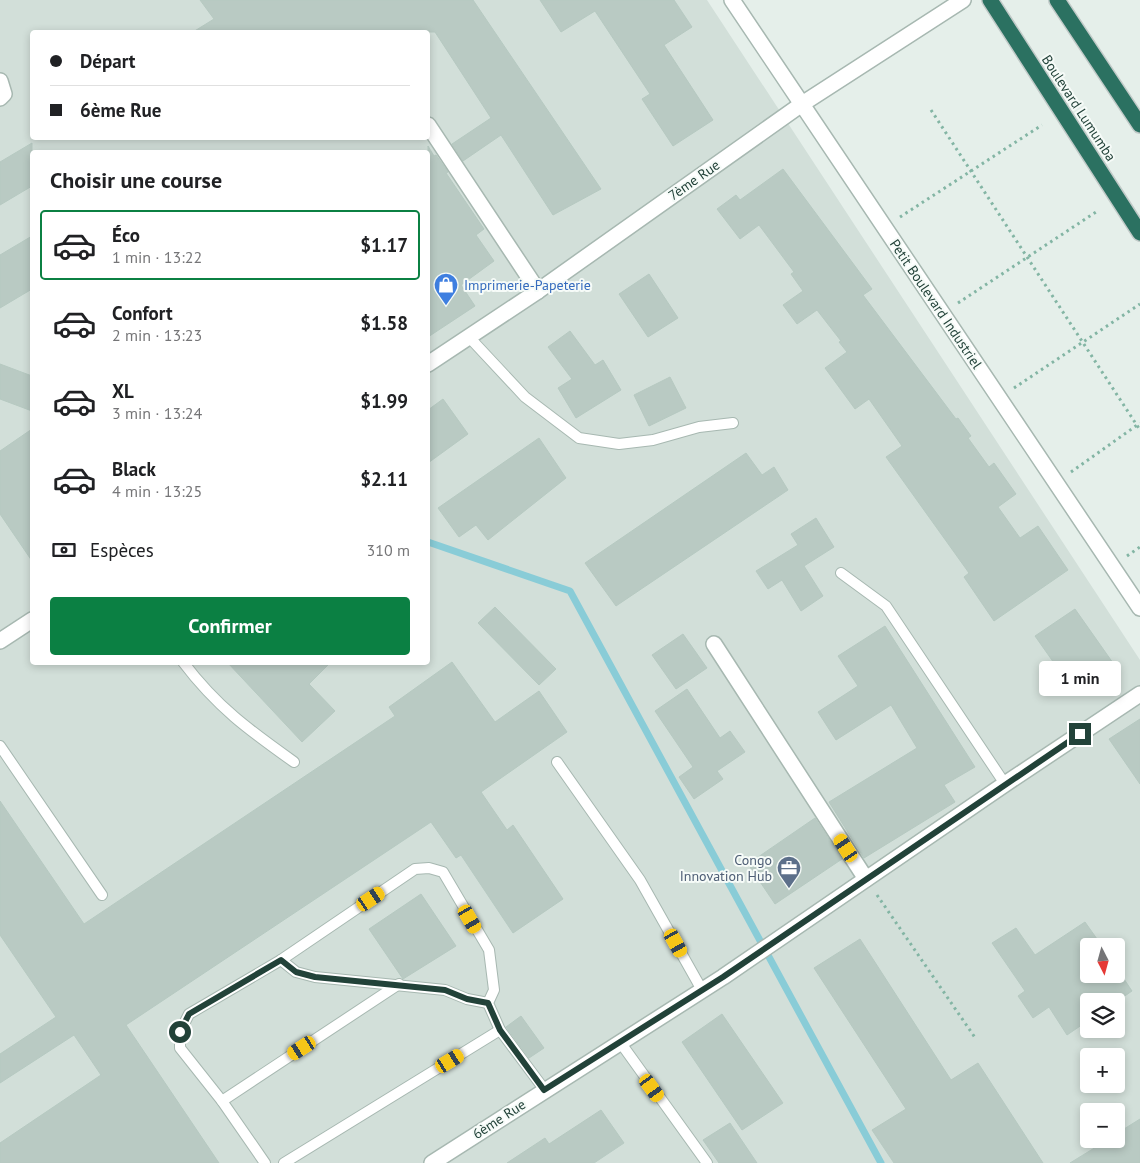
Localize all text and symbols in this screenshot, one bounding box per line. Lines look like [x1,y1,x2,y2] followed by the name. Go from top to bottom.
[80,49,136,73] text: Départ
[1038,51,1120,165] street label: Boulevard Lumumba
[80,98,162,122] text: 6ème Rue
[665,156,723,204] street label: 7ème Rue
[50,166,222,194] text: Choisir une course
[52,223,97,268] icon: car
[112,223,140,247] text: Éco
[360,233,408,257] text: $1.17
[886,236,986,372] street label: Petit Boulevard Industriel
[112,247,202,267] text: 1 min · 13:22
[433,272,459,306] shop icon: Imprimerie-Papeterie
[464,276,591,294] place label: Imprimerie-Papeterie
[52,301,97,346] icon: car
[112,301,173,325] text: Confort
[360,311,408,335] text: $1.58
[112,325,202,345] text: 2 min · 13:23
[52,379,97,424] icon: car
[112,379,134,403] text: XL
[360,389,408,413] text: $1.99
[112,403,202,423] text: 3 min · 13:24
[52,457,97,502] icon: car
[112,457,156,481] text: Black
[360,467,408,491] text: $2.11
[112,481,202,501] text: 4 min · 13:25
[50,536,78,564] icon: cash
[90,538,154,562] text: Espèces
[367,540,410,560] text: 310 m
[50,597,410,655] button: Confirmer
[1039,662,1121,696] callout: 1 min
[1060,668,1100,688] text: 1 min
[1069,723,1091,745] route end
[831,831,860,865] car
[680,851,772,885] place label: Congo Innovation Hub
[776,855,802,889] office icon: Congo Innovation Hub
[354,884,387,914] car
[456,902,483,936] car
[662,926,689,960] car
[1080,938,1125,982] north arrow
[1080,938,1125,1148] map controls
[1080,993,1125,1038] button: layers
[169,1021,191,1043] route start
[285,1034,318,1062] car
[433,1047,466,1075] car
[1080,1048,1125,1093] button: +
[637,1071,666,1105] car
[469,1095,529,1143] street label: 6ème Rue
[1080,1103,1125,1148] button: −

